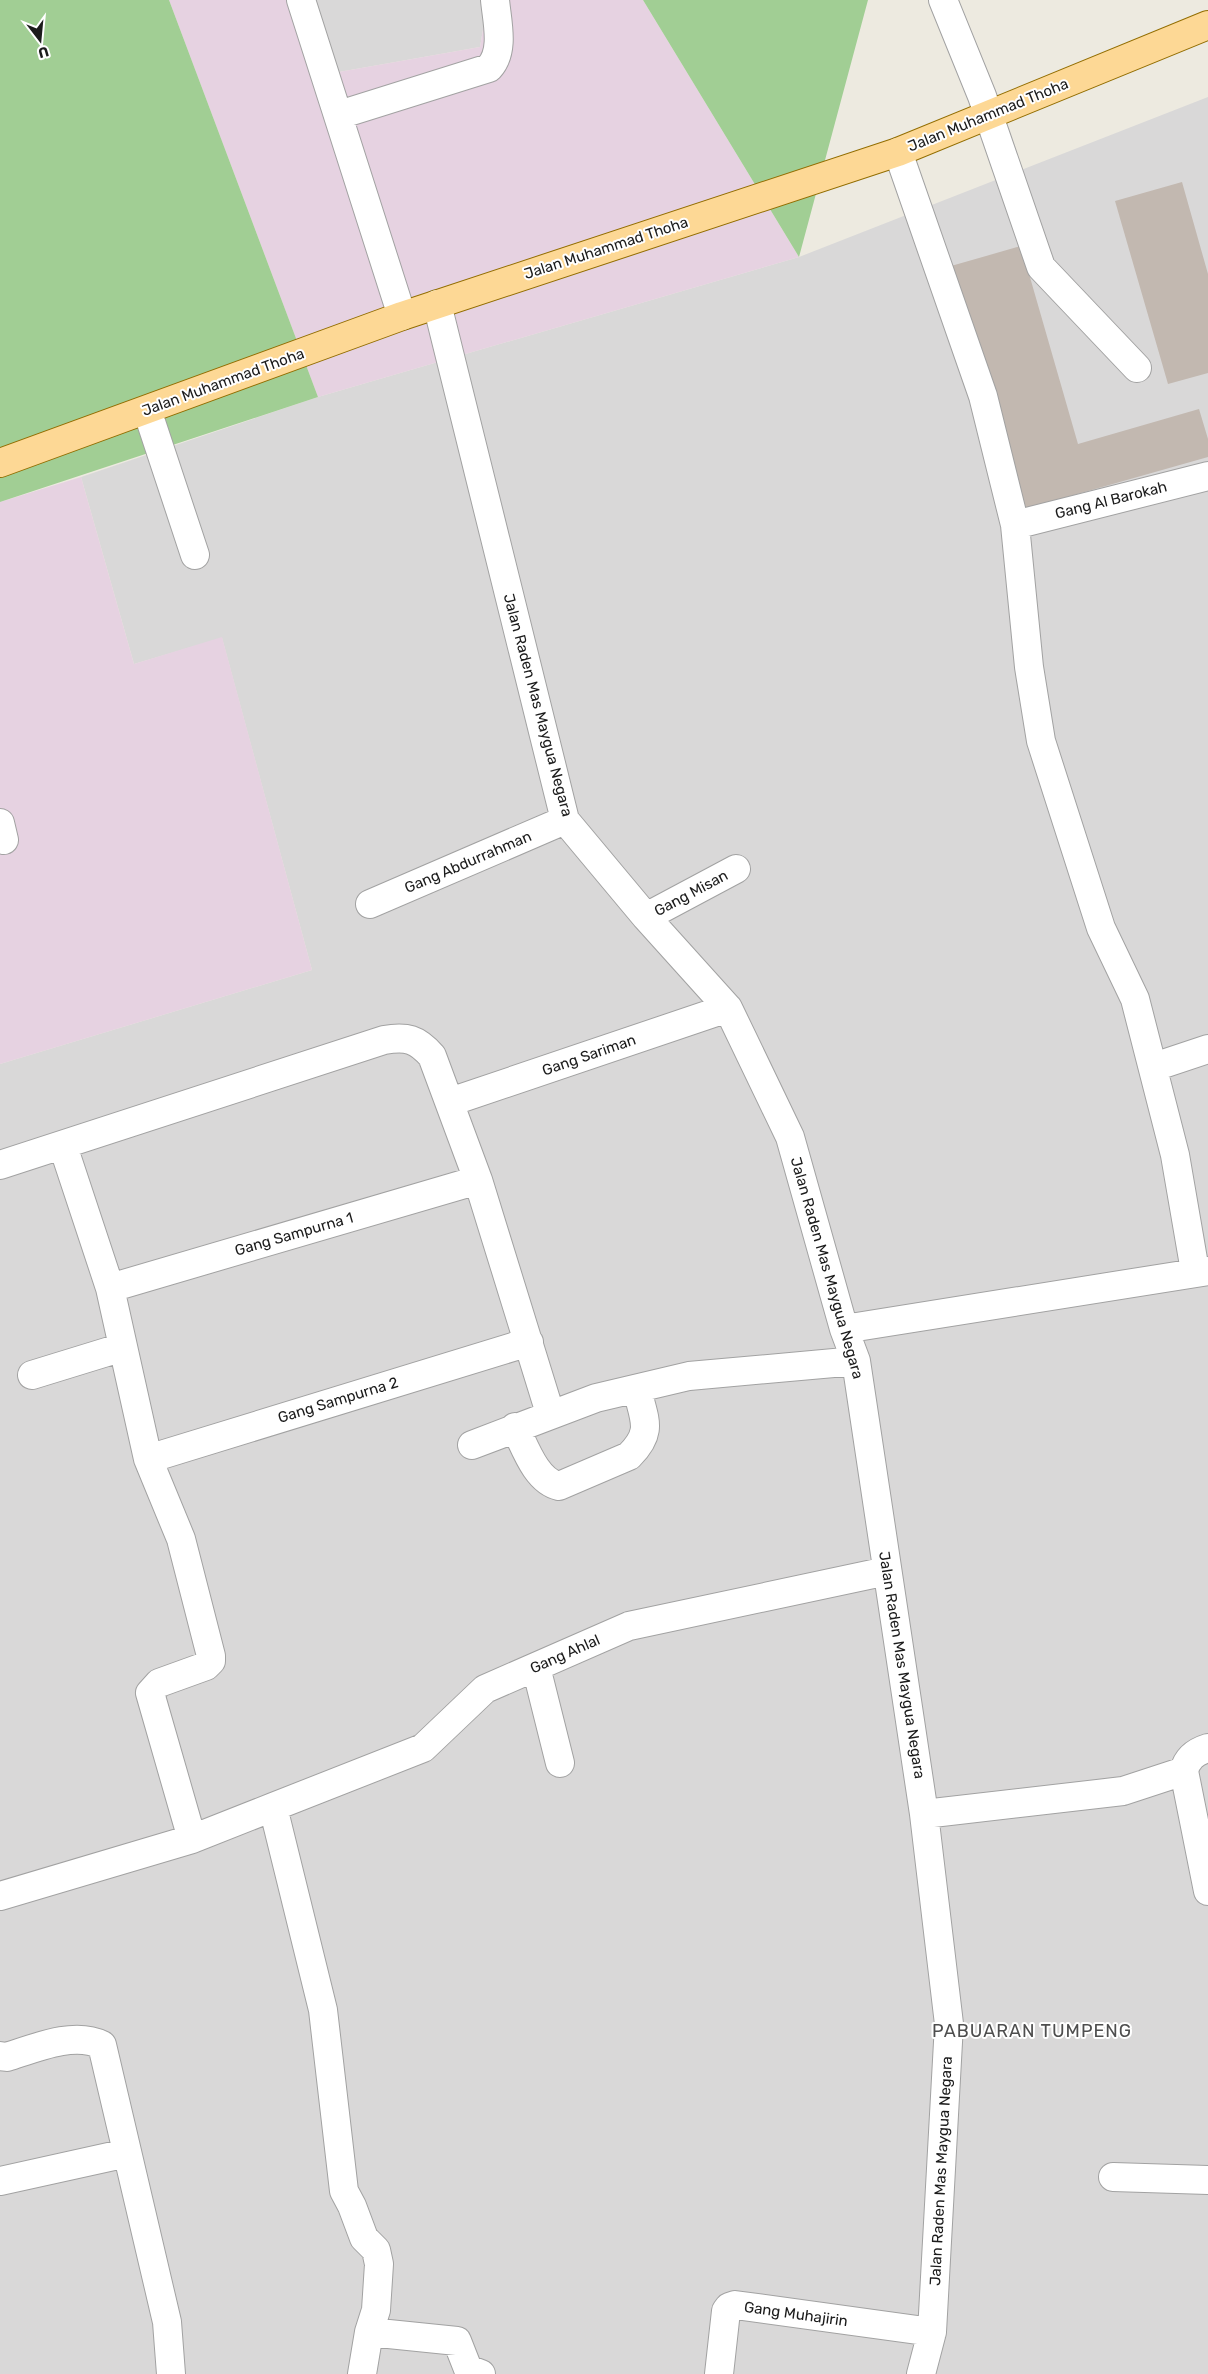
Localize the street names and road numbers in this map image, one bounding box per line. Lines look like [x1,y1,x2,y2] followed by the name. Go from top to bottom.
[905,75,1071,155] street label: Jalan Muhammad Thoha
[522,213,690,283] street label: Jalan Muhammad Thoha
[139,344,307,420] street label: Jalan Muhammad Thoha
[1053,477,1169,523] street label: Gang Al Barokah
[500,592,576,818] street label: Jalan Raden Mas Maygua Negara
[402,827,534,897] street label: Gang Abdurrahman
[651,866,731,920] street label: Gang Misan
[540,1031,638,1079] street label: Gang Sariman
[787,1155,867,1381] street label: Jalan Raden Mas Maygua Negara
[233,1208,355,1260] street label: Gang Sampurna 1
[276,1373,400,1427] street label: Gang Sampurna 2
[875,1550,929,1780] street label: Jalan Raden Mas Maygua Negara
[527,1631,603,1677] street label: Gang Ahlal
[926,2056,956,2286] street label: Jalan Raden Mas Maygua Negara
[743,2298,849,2330] street label: Gang Muhajirin

